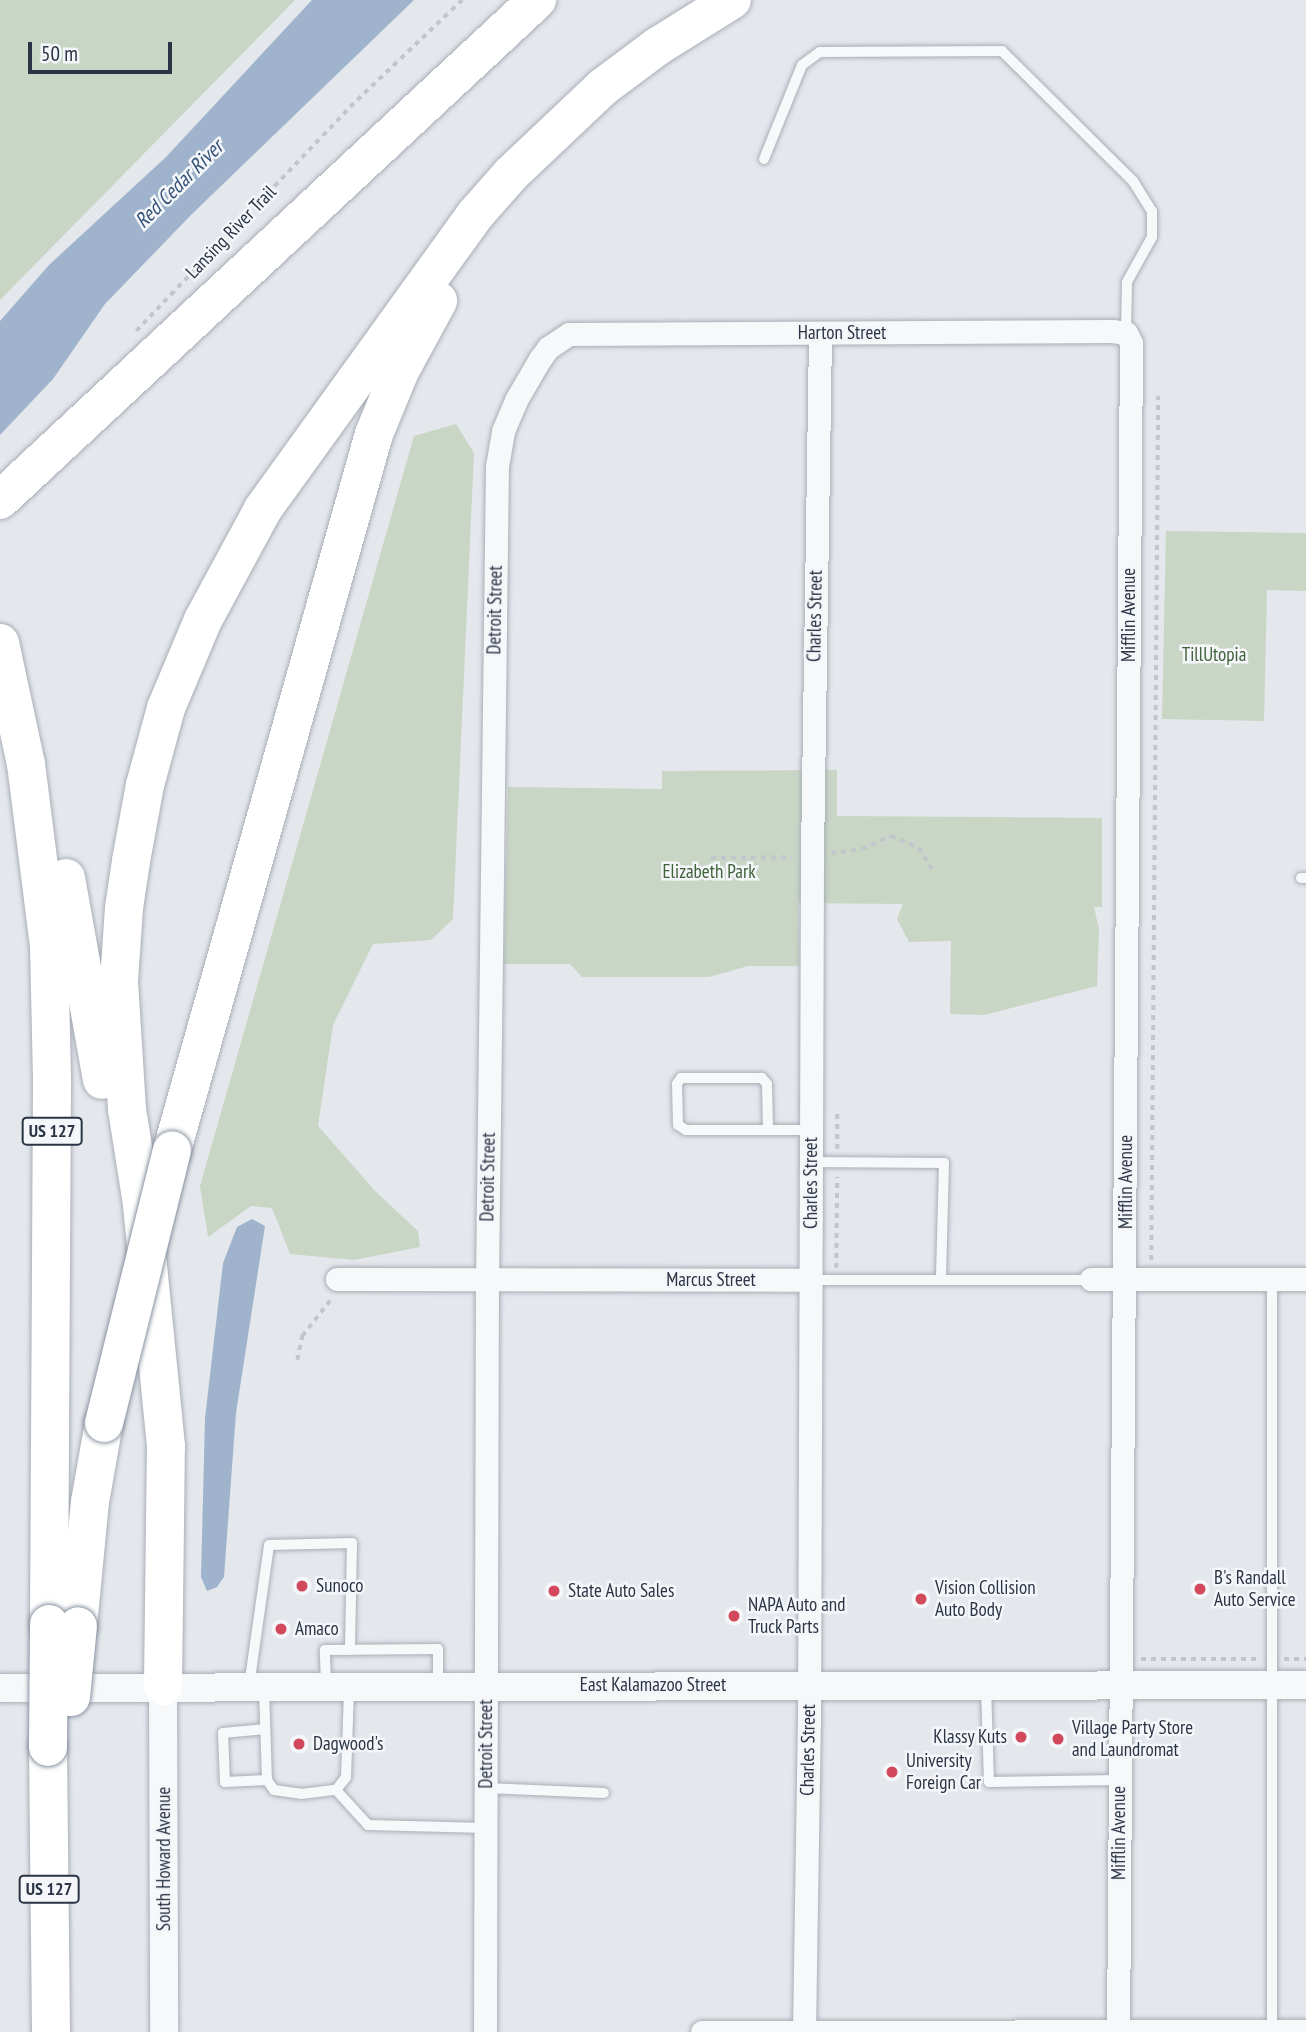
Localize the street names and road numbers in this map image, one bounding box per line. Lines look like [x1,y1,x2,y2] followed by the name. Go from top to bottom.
[181,181,281,283] street label: Lansing River Trail
[798,322,886,344] street label: Harton Street
[483,565,507,655] street label: Detroit Street
[1118,568,1140,662] street label: Mifflin Avenue
[803,570,827,662] street label: Charles Street
[20,1116,84,1146] road number: US 127
[476,1132,500,1222] street label: Detroit Street
[1115,1135,1137,1229] street label: Mifflin Avenue
[800,1137,822,1229] street label: Charles Street
[666,1269,756,1291] street label: Marcus Street
[580,1674,726,1696] street label: East Kalamazoo Street
[475,1699,497,1789] street label: Detroit Street
[796,1704,820,1796] street label: Charles Street
[1108,1786,1130,1880] street label: Mifflin Avenue
[153,1787,175,1931] street label: South Howard Avenue
[18,1874,80,1903] road number: US 127

